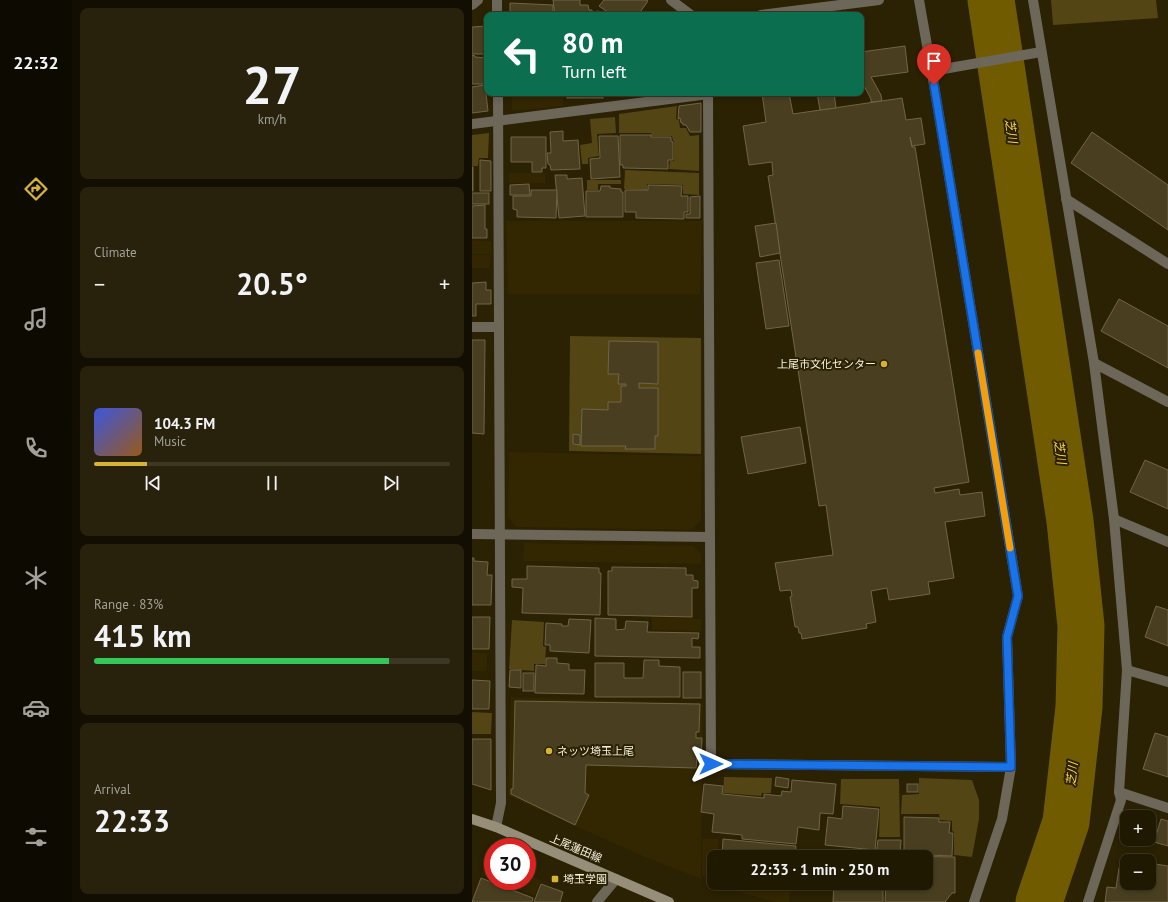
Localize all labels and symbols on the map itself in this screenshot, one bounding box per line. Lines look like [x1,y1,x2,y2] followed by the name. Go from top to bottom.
[917,44,951,85] pin
[1002,118,1021,146] water label: 芝川
[777,357,876,371] place label: 上尾市文化センター
[879,359,889,369] marker: 上尾市文化センター
[1051,439,1070,467] water label: 芝川
[690,743,732,785] position arrow
[557,744,634,758] place label: ネッツ埼玉上尾
[544,746,554,756] marker: ネッツ埼玉上尾
[1063,759,1080,787] water label: 芝川
[548,831,604,865] street label: 上尾蓮田線
[484,838,536,890] speed limit sign: 30
[563,872,607,886] place label: 埼玉学園
[550,874,560,884] marker: 埼玉学園

